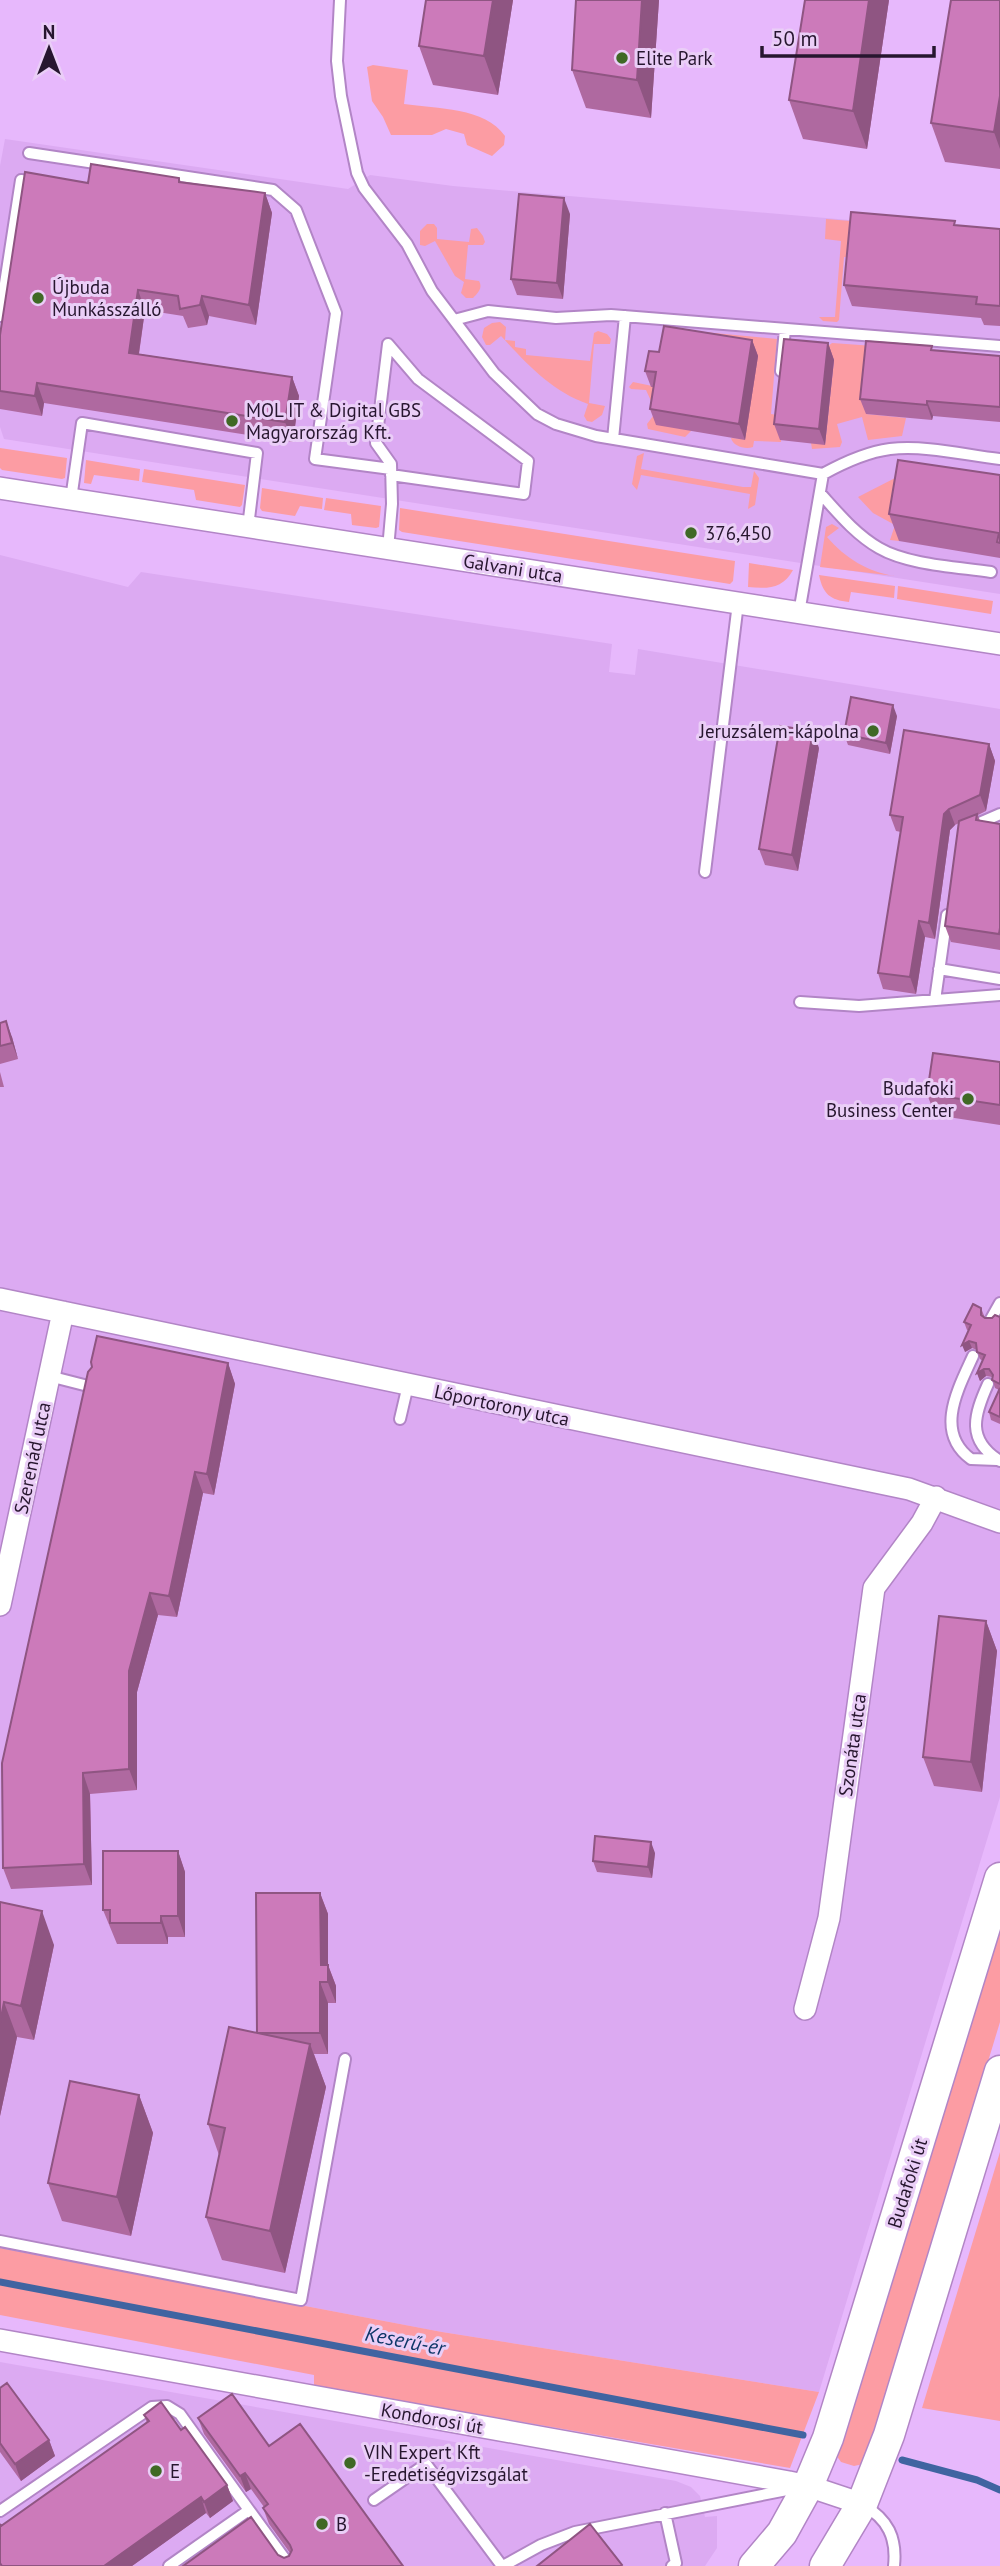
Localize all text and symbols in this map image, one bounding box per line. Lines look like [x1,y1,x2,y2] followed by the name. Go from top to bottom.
[14,14,84,84] north arrow
[762,14,934,58] scale bar
[43,20,55,44] text: N
[772,25,818,52] text: 50 m
[636,46,713,70] place label: Elite Park
[614,50,630,66] marker: Elite Park
[52,275,161,321] place label: Újbuda Munkásszálló
[30,290,46,306] marker: Újbuda Munkásszálló
[246,398,421,444] place label: MOL IT & Digital GBS Magyarország Kft.
[224,413,240,429] marker: MOL IT & Digital GBS Magyarország Kft.
[705,521,771,545] place label: 376,450
[683,525,699,541] marker: 376,450
[462,548,564,588] street label: Galvani utca
[698,719,859,743] place label: Jeruzsálem-kápolna
[865,723,881,739] marker: Jeruzsálem-kápolna
[826,1076,955,1122] place label: Budafoki Business Center
[960,1091,976,1107] marker: Budafoki Business Center
[432,1379,572,1431] street label: Lőportorony utca
[8,1400,56,1516] street label: Szerenád utca
[833,1692,871,1798] street label: Szonáta utca
[882,2135,932,2231] street label: Budafoki út
[363,2320,449,2362] water label: Keserű-ér
[379,2397,485,2439] street label: Kondorosi út
[363,2440,529,2486] place label: VIN Expert Kft -Eredetiségvizsgálat
[342,2455,358,2471] marker: VIN Expert Kft -Eredetiségvizsgálat
[170,2459,180,2483] place label: E
[148,2463,164,2479] marker: E
[336,2512,347,2536] place label: B
[314,2516,330,2532] marker: B

